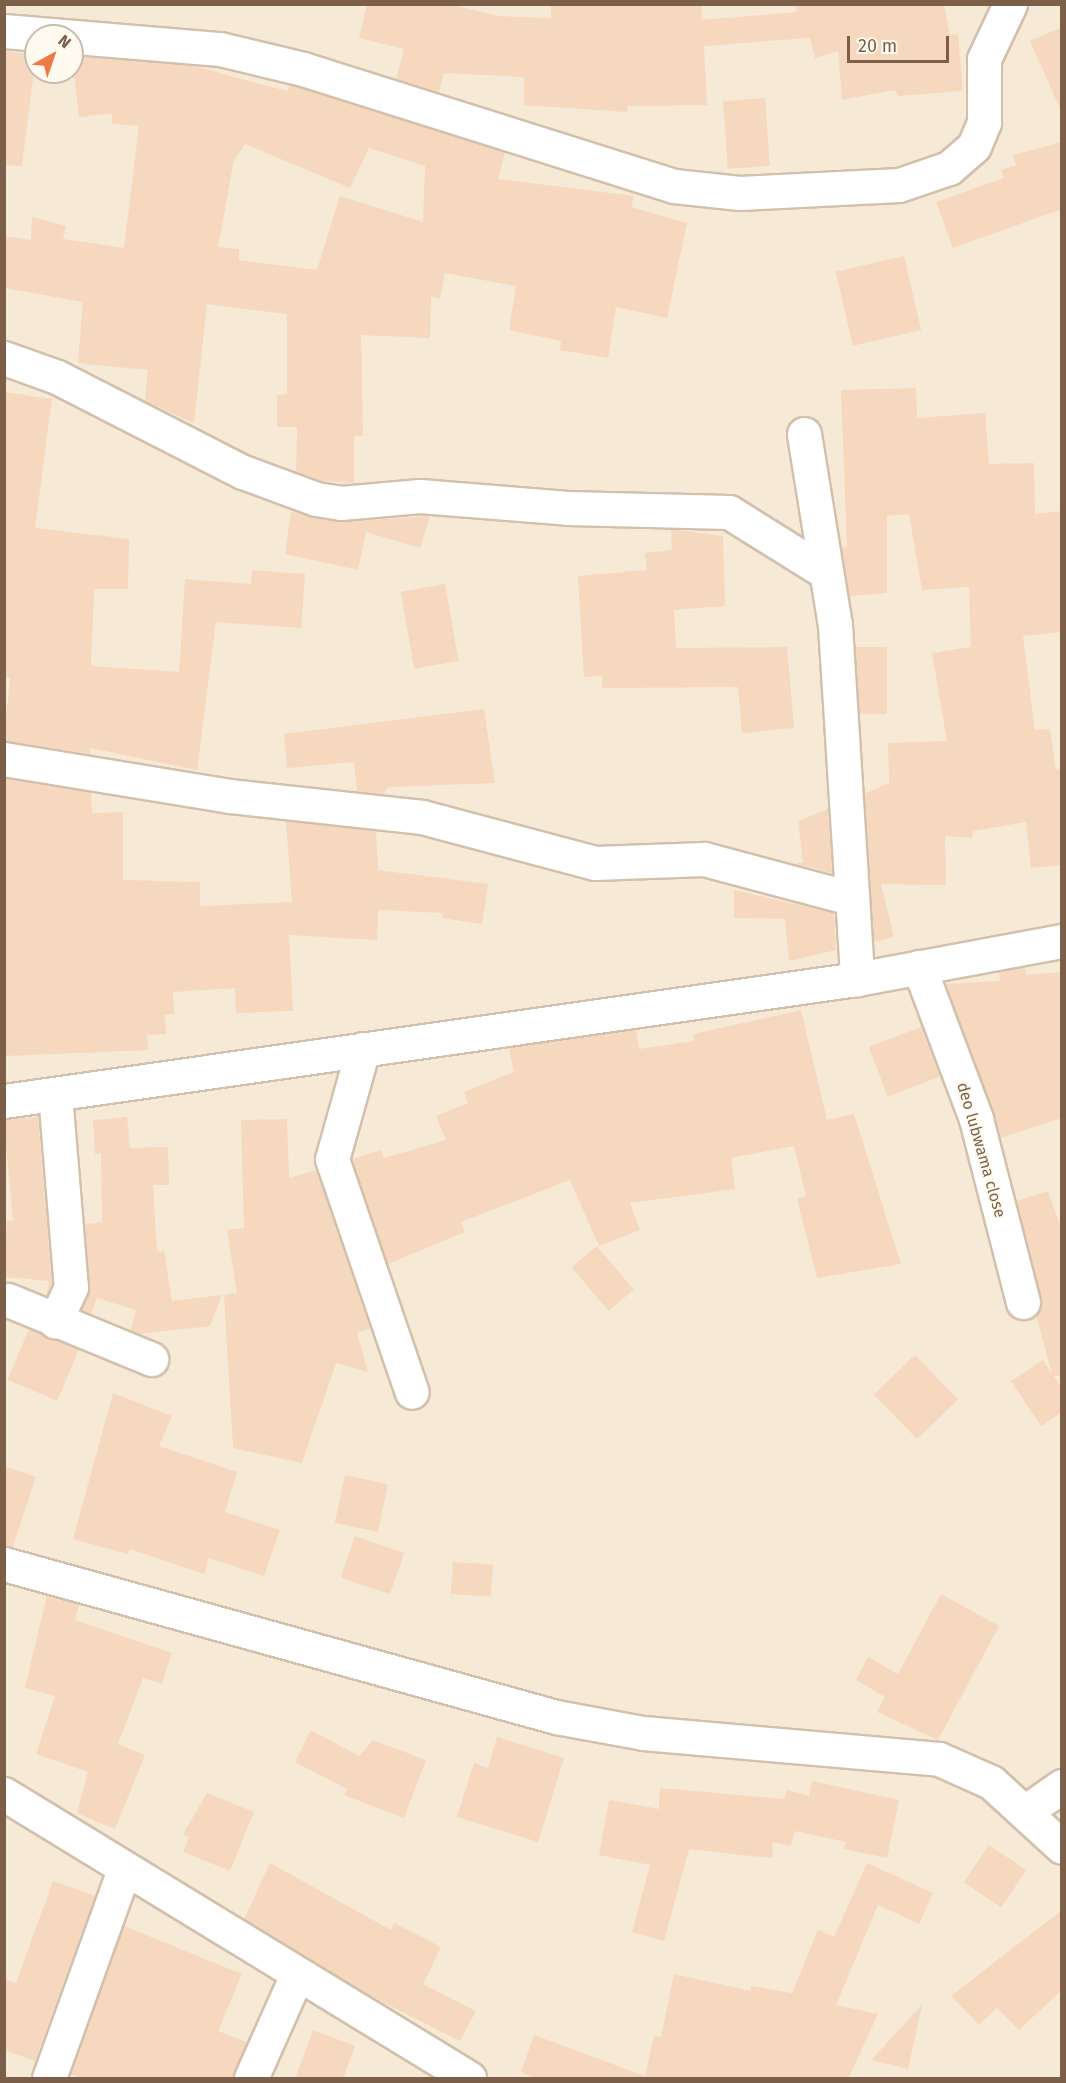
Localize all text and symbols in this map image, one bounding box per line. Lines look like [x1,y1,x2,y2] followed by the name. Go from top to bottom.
[24,24,84,84] north arrow
[850,24,952,62] scale bar
[54,31,75,52] text: N
[858,35,897,57] text: 20 m
[953,1080,1009,1220] street label: deo lubwama close

